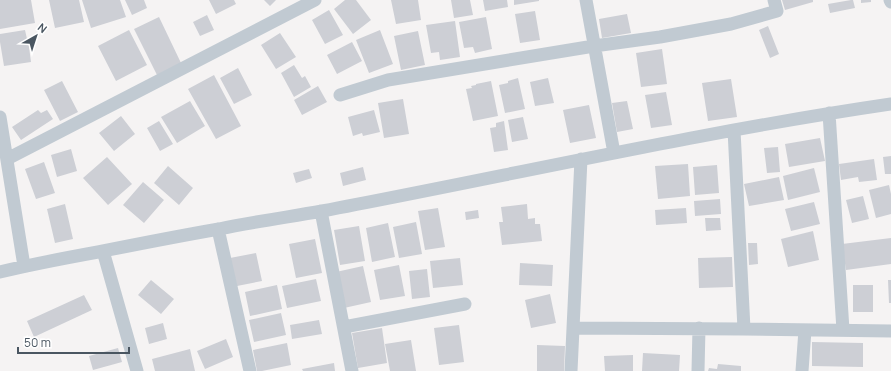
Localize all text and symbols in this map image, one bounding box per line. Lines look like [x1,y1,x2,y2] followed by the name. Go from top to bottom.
[16,16,56,56] north arrow
[35,20,50,36] text: N
[18,329,129,355] scale bar
[24,334,51,351] text: 50 m

